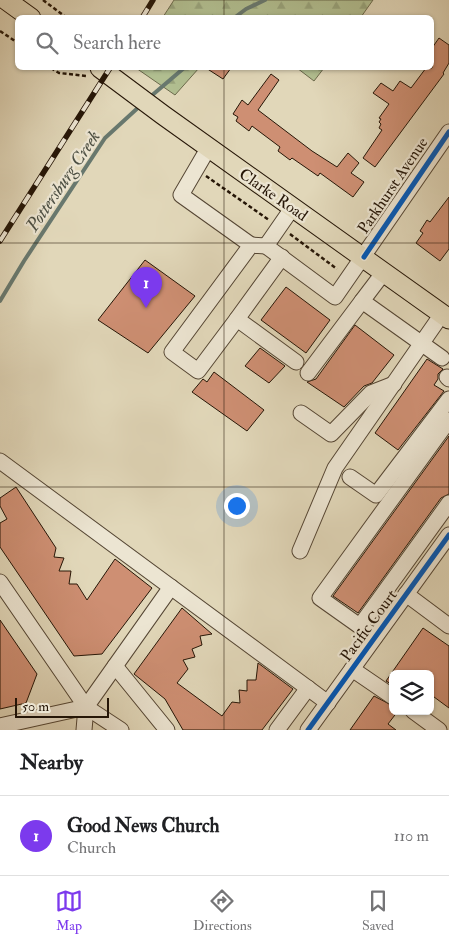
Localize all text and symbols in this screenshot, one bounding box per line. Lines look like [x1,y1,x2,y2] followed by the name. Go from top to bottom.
[15,15,434,70] search box
[33,29,61,57] icon: search
[73,31,161,55] text: Search here
[21,126,106,237] water label: Pottersburg Creek
[353,133,433,238] street label: Parkhurst Avenue
[235,164,312,226] street label: Clarke Road
[130,267,162,308] pin: 1
[224,493,250,519] your location
[336,586,402,665] street label: Pacific Court
[389,670,434,715] map controls
[389,670,434,715] button: layers
[15,695,109,718] scale bar
[22,698,49,715] text: 50 m
[20,749,83,776] text: Nearby
[67,814,220,838] text: Good News Church
[33,826,39,846] text: 1
[394,826,429,846] text: 110 m
[67,838,116,858] text: Church
[55,887,83,934] tab: Map
[193,887,252,934] tab: Directions
[362,887,394,934] tab: Saved

